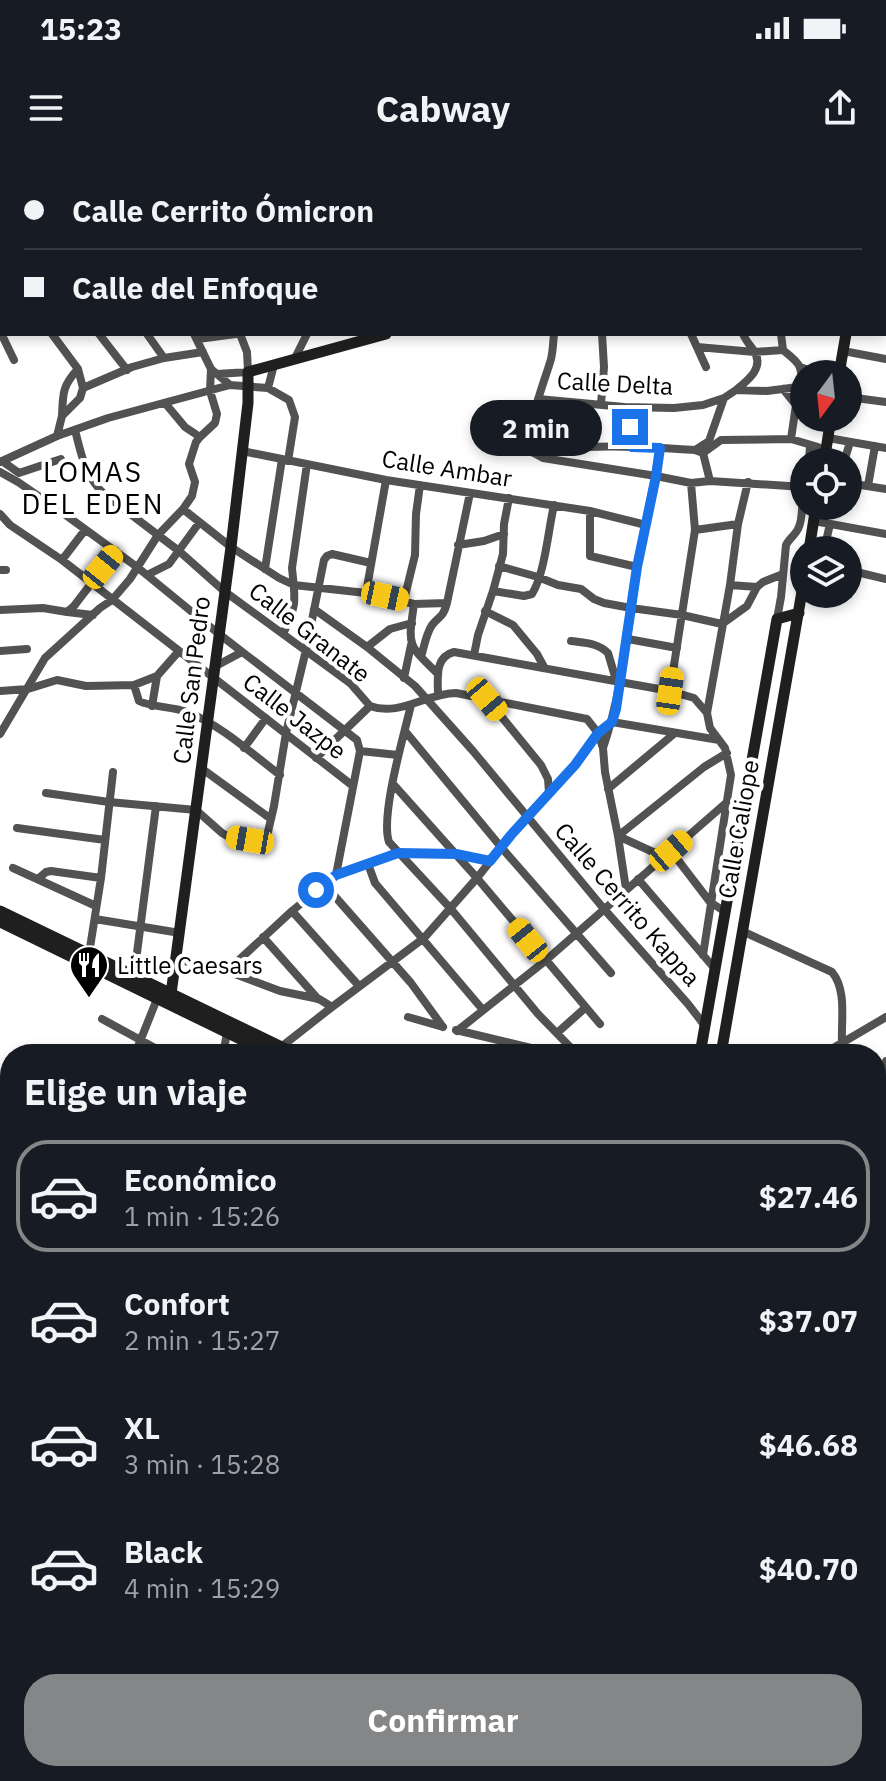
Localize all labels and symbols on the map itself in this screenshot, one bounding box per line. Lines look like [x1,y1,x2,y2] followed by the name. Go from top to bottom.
[790,360,862,432] north arrow
[556,364,674,402] street label: Calle Delta
[470,399,602,455] callout: 2 min
[612,409,648,445] route end
[380,442,515,494] street label: Calle Ambar
[22,453,164,522] district label: LOMAS DEL EDEN
[79,541,127,593] car
[243,575,377,689] street label: Calle Granate
[359,579,411,613] car
[165,594,217,766] street label: Calle San Pedro
[237,666,353,766] street label: Calle Jazpe
[655,666,685,716] car
[462,673,512,725] car
[710,757,766,901] street label: Calle Caliope
[548,815,708,993] street label: Calle Cerrito Kappa
[224,824,276,856] car
[645,826,697,876] car
[298,872,334,908] route start
[504,914,552,966] car
[68,944,110,999] restaurant icon: Little Caesars
[117,949,263,981] place label: Little Caesars

